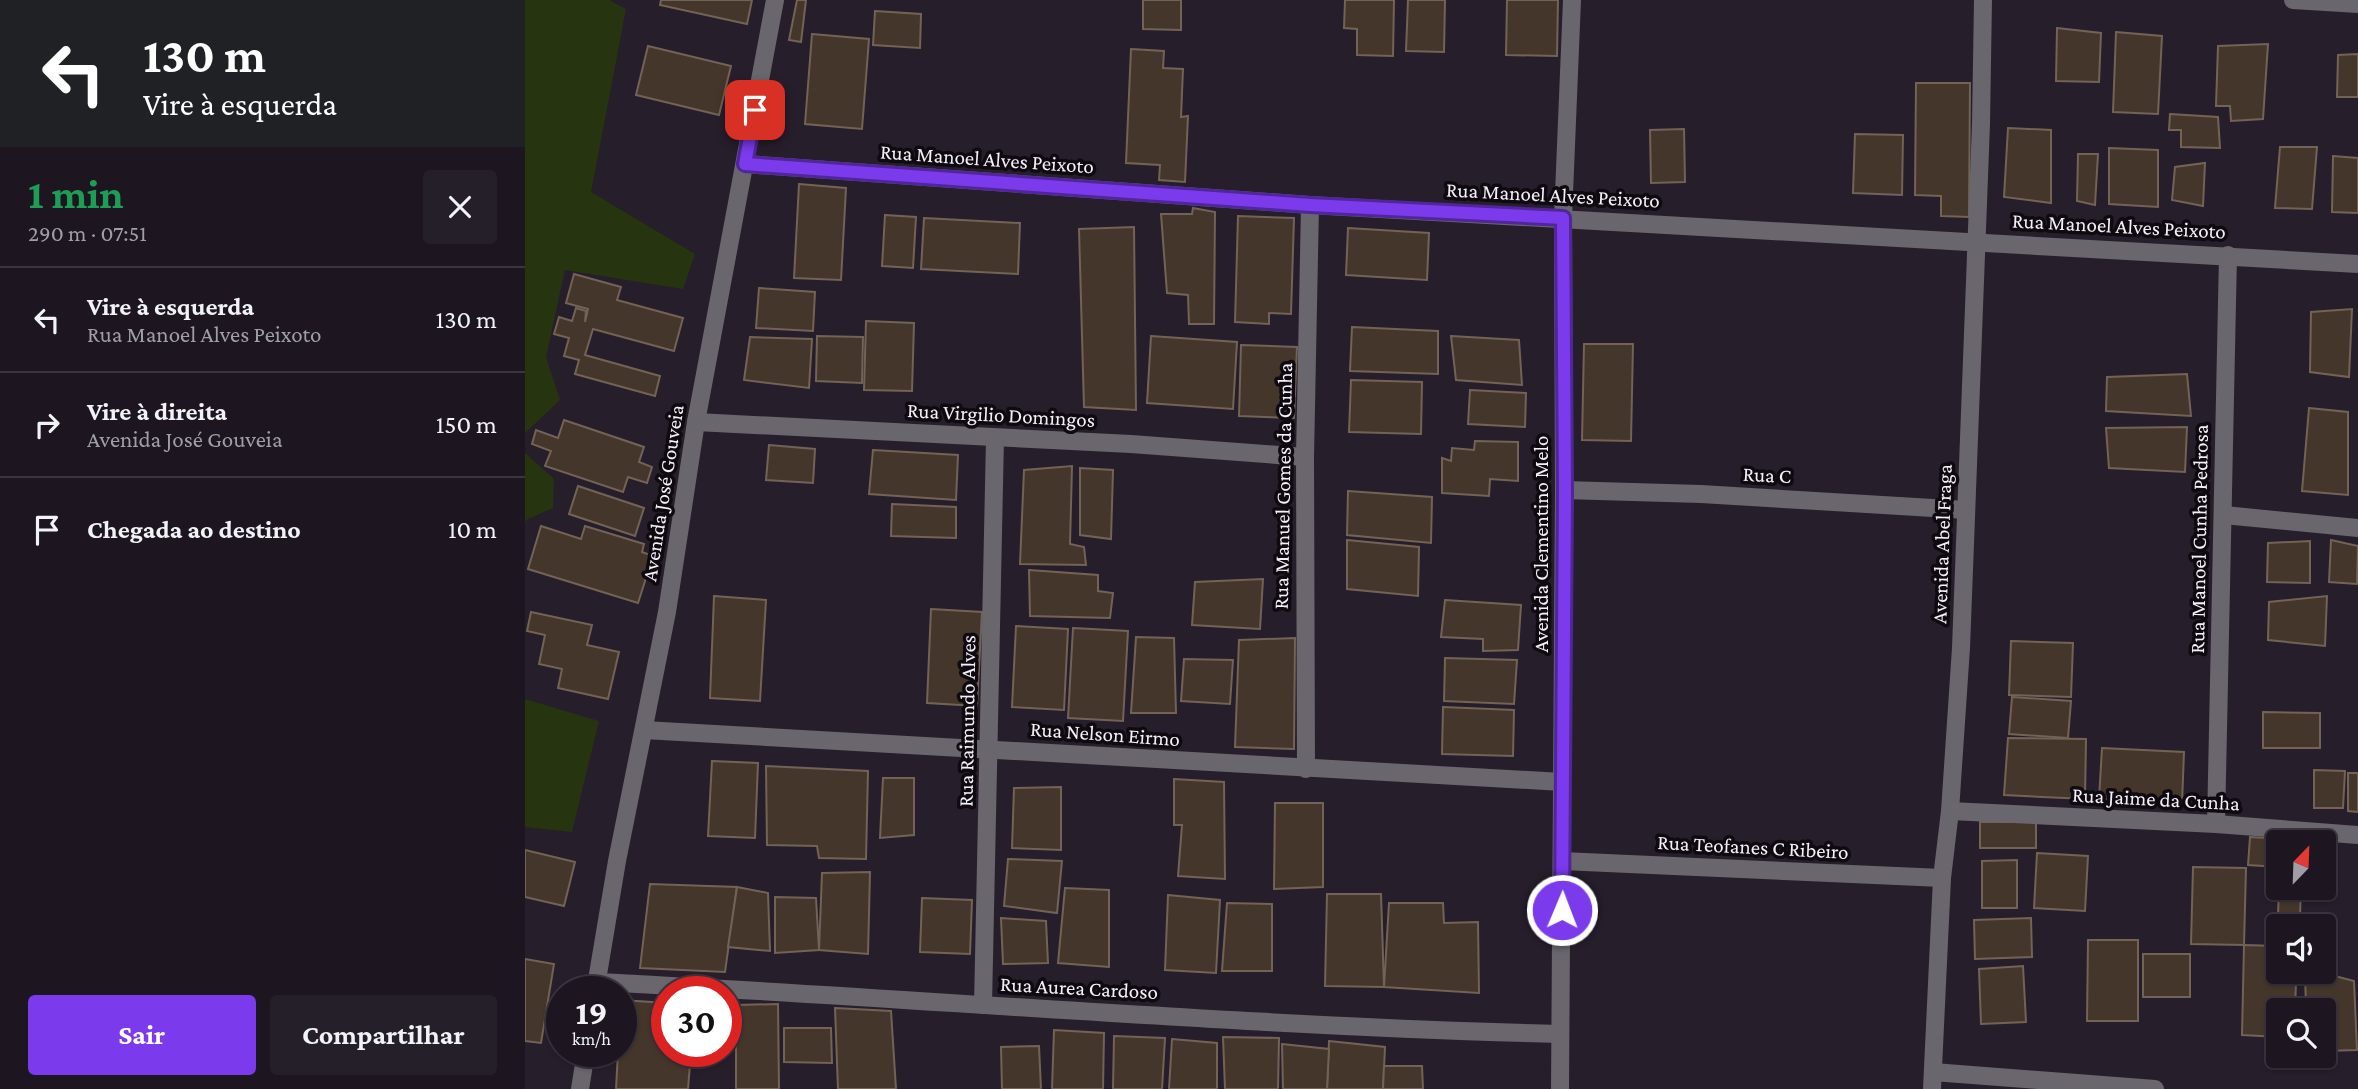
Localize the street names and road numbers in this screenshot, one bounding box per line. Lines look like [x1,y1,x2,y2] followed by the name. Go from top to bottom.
[879,140,1095,178] street label: Rua Manoel Alves Peixoto
[1445,177,1661,213] street label: Rua Manoel Alves Peixoto
[2011,208,2227,244] street label: Rua Manoel Alves Peixoto
[1269,362,1297,610] street label: Rua Manuel Gomes da Cunha
[906,398,1096,432] street label: Rua Virgilio Domingos
[637,403,689,583] street label: Avenida José Gouveia
[2185,424,2213,654] street label: Rua Manoel Cunha Pedrosa
[1529,436,1553,652] street label: Avenida Clementino Melo
[1742,462,1792,488] street label: Rua C
[1927,463,1957,624] street label: Avenida Abel Fraga
[954,635,980,807] street label: Rua Raimundo Alves
[1029,717,1181,751] street label: Rua Nelson Eirmo
[2071,783,2241,815] street label: Rua Jaime da Cunha
[1657,830,1849,864] street label: Rua Teofanes C Ribeiro
[999,972,1159,1004] street label: Rua Aurea Cardoso

